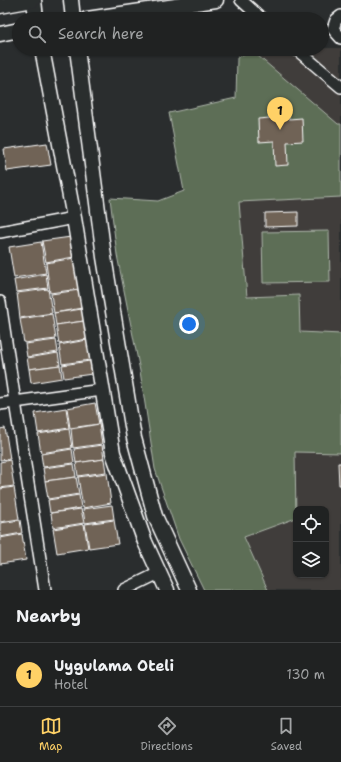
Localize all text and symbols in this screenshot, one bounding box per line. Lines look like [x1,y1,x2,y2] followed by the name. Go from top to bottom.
[12,12,329,56] search box
[26,23,48,45] icon: search
[58,24,144,44] text: Search here
[267,97,293,130] pin: 1
[179,314,199,334] your location
[293,506,329,578] map controls
[293,506,329,542] button: locate
[293,542,329,578] button: layers
[16,605,81,627] text: Nearby
[54,656,174,676] text: Uygulama Oteli
[26,666,32,683] text: 1
[287,666,325,683] text: 130 m
[54,676,88,693] text: Hotel
[39,715,63,754] tab: Map
[140,715,193,754] tab: Directions
[271,715,302,754] tab: Saved

